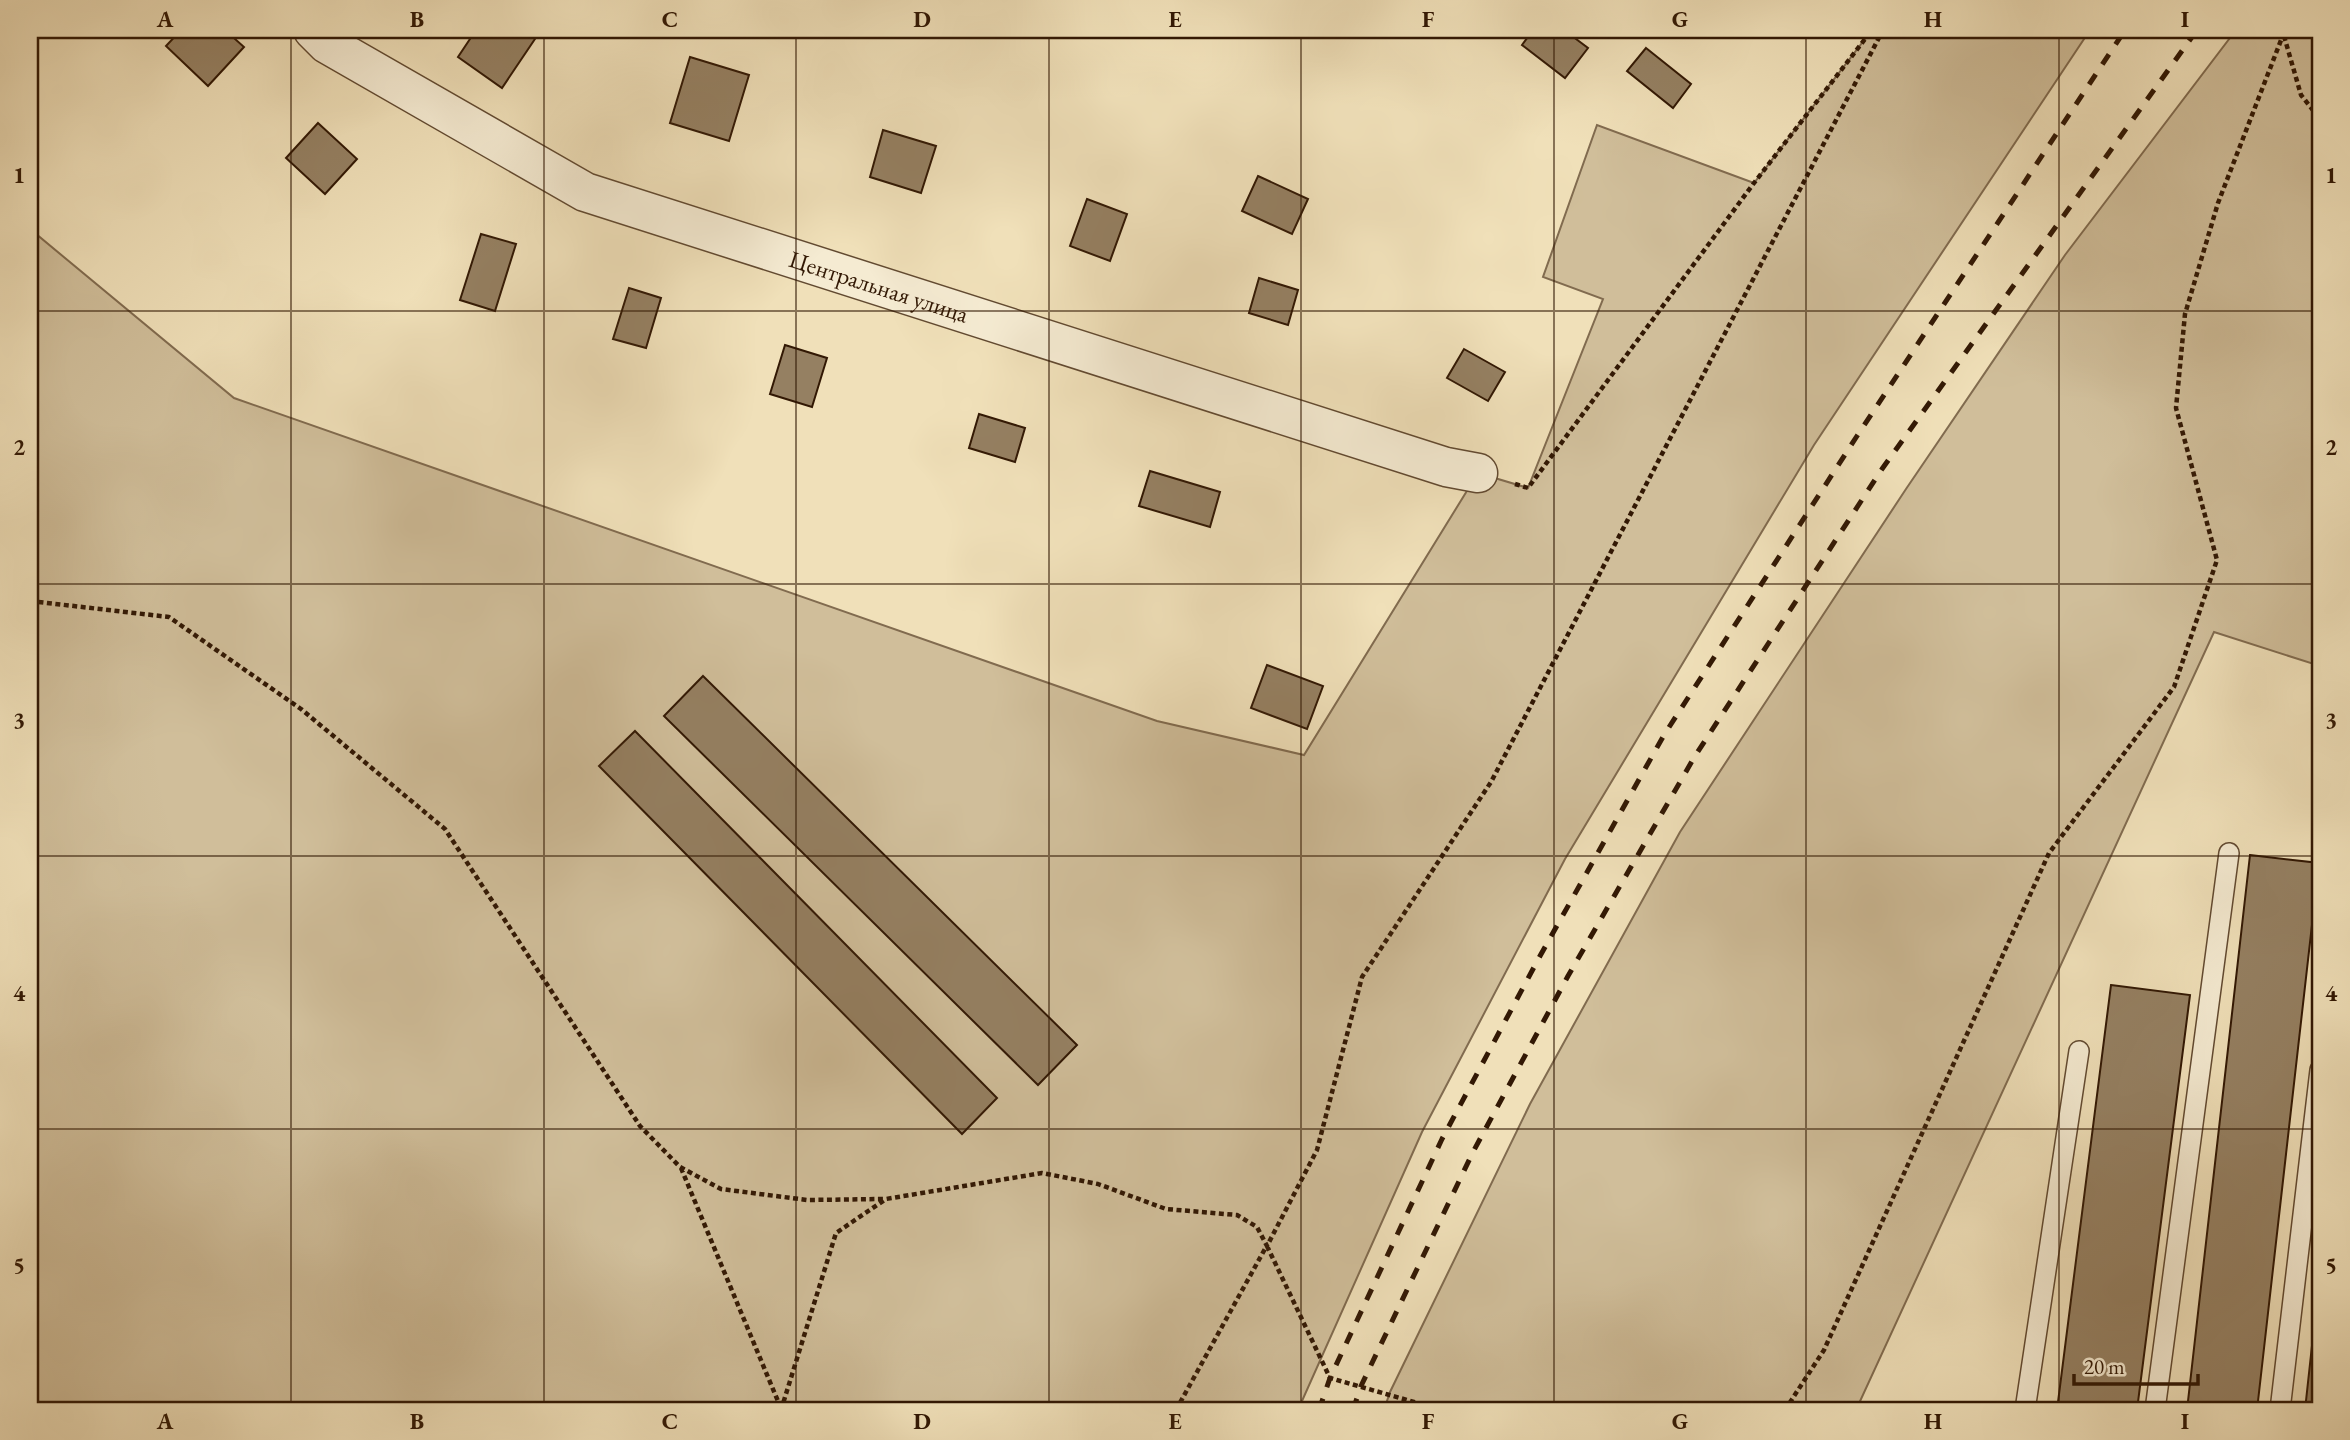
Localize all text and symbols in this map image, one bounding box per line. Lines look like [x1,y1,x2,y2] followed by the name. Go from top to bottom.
[156,4,174,34] text: A
[410,4,424,34] text: B
[662,4,678,34] text: C
[913,4,931,34] text: D
[1168,4,1182,34] text: E
[1422,4,1435,34] text: F
[1672,4,1688,34] text: G
[1924,4,1942,34] text: H
[2181,4,2189,34] text: I
[13,160,25,190] text: 1
[2325,160,2337,190] text: 1
[786,243,973,329] street label: Центральная улица
[13,432,25,462] text: 2
[2325,432,2337,462] text: 2
[13,705,25,735] text: 3
[2325,705,2337,735] text: 3
[13,978,26,1008] text: 4
[2325,978,2338,1008] text: 4
[13,1250,25,1280] text: 5
[2325,1250,2337,1280] text: 5
[2074,1342,2198,1386] scale bar
[2084,1353,2125,1380] text: 20 m
[156,1406,174,1436] text: A
[410,1406,424,1436] text: B
[662,1406,678,1436] text: C
[913,1406,931,1436] text: D
[1168,1406,1182,1436] text: E
[1422,1406,1435,1436] text: F
[1672,1406,1688,1436] text: G
[1924,1406,1942,1436] text: H
[2181,1406,2189,1436] text: I

